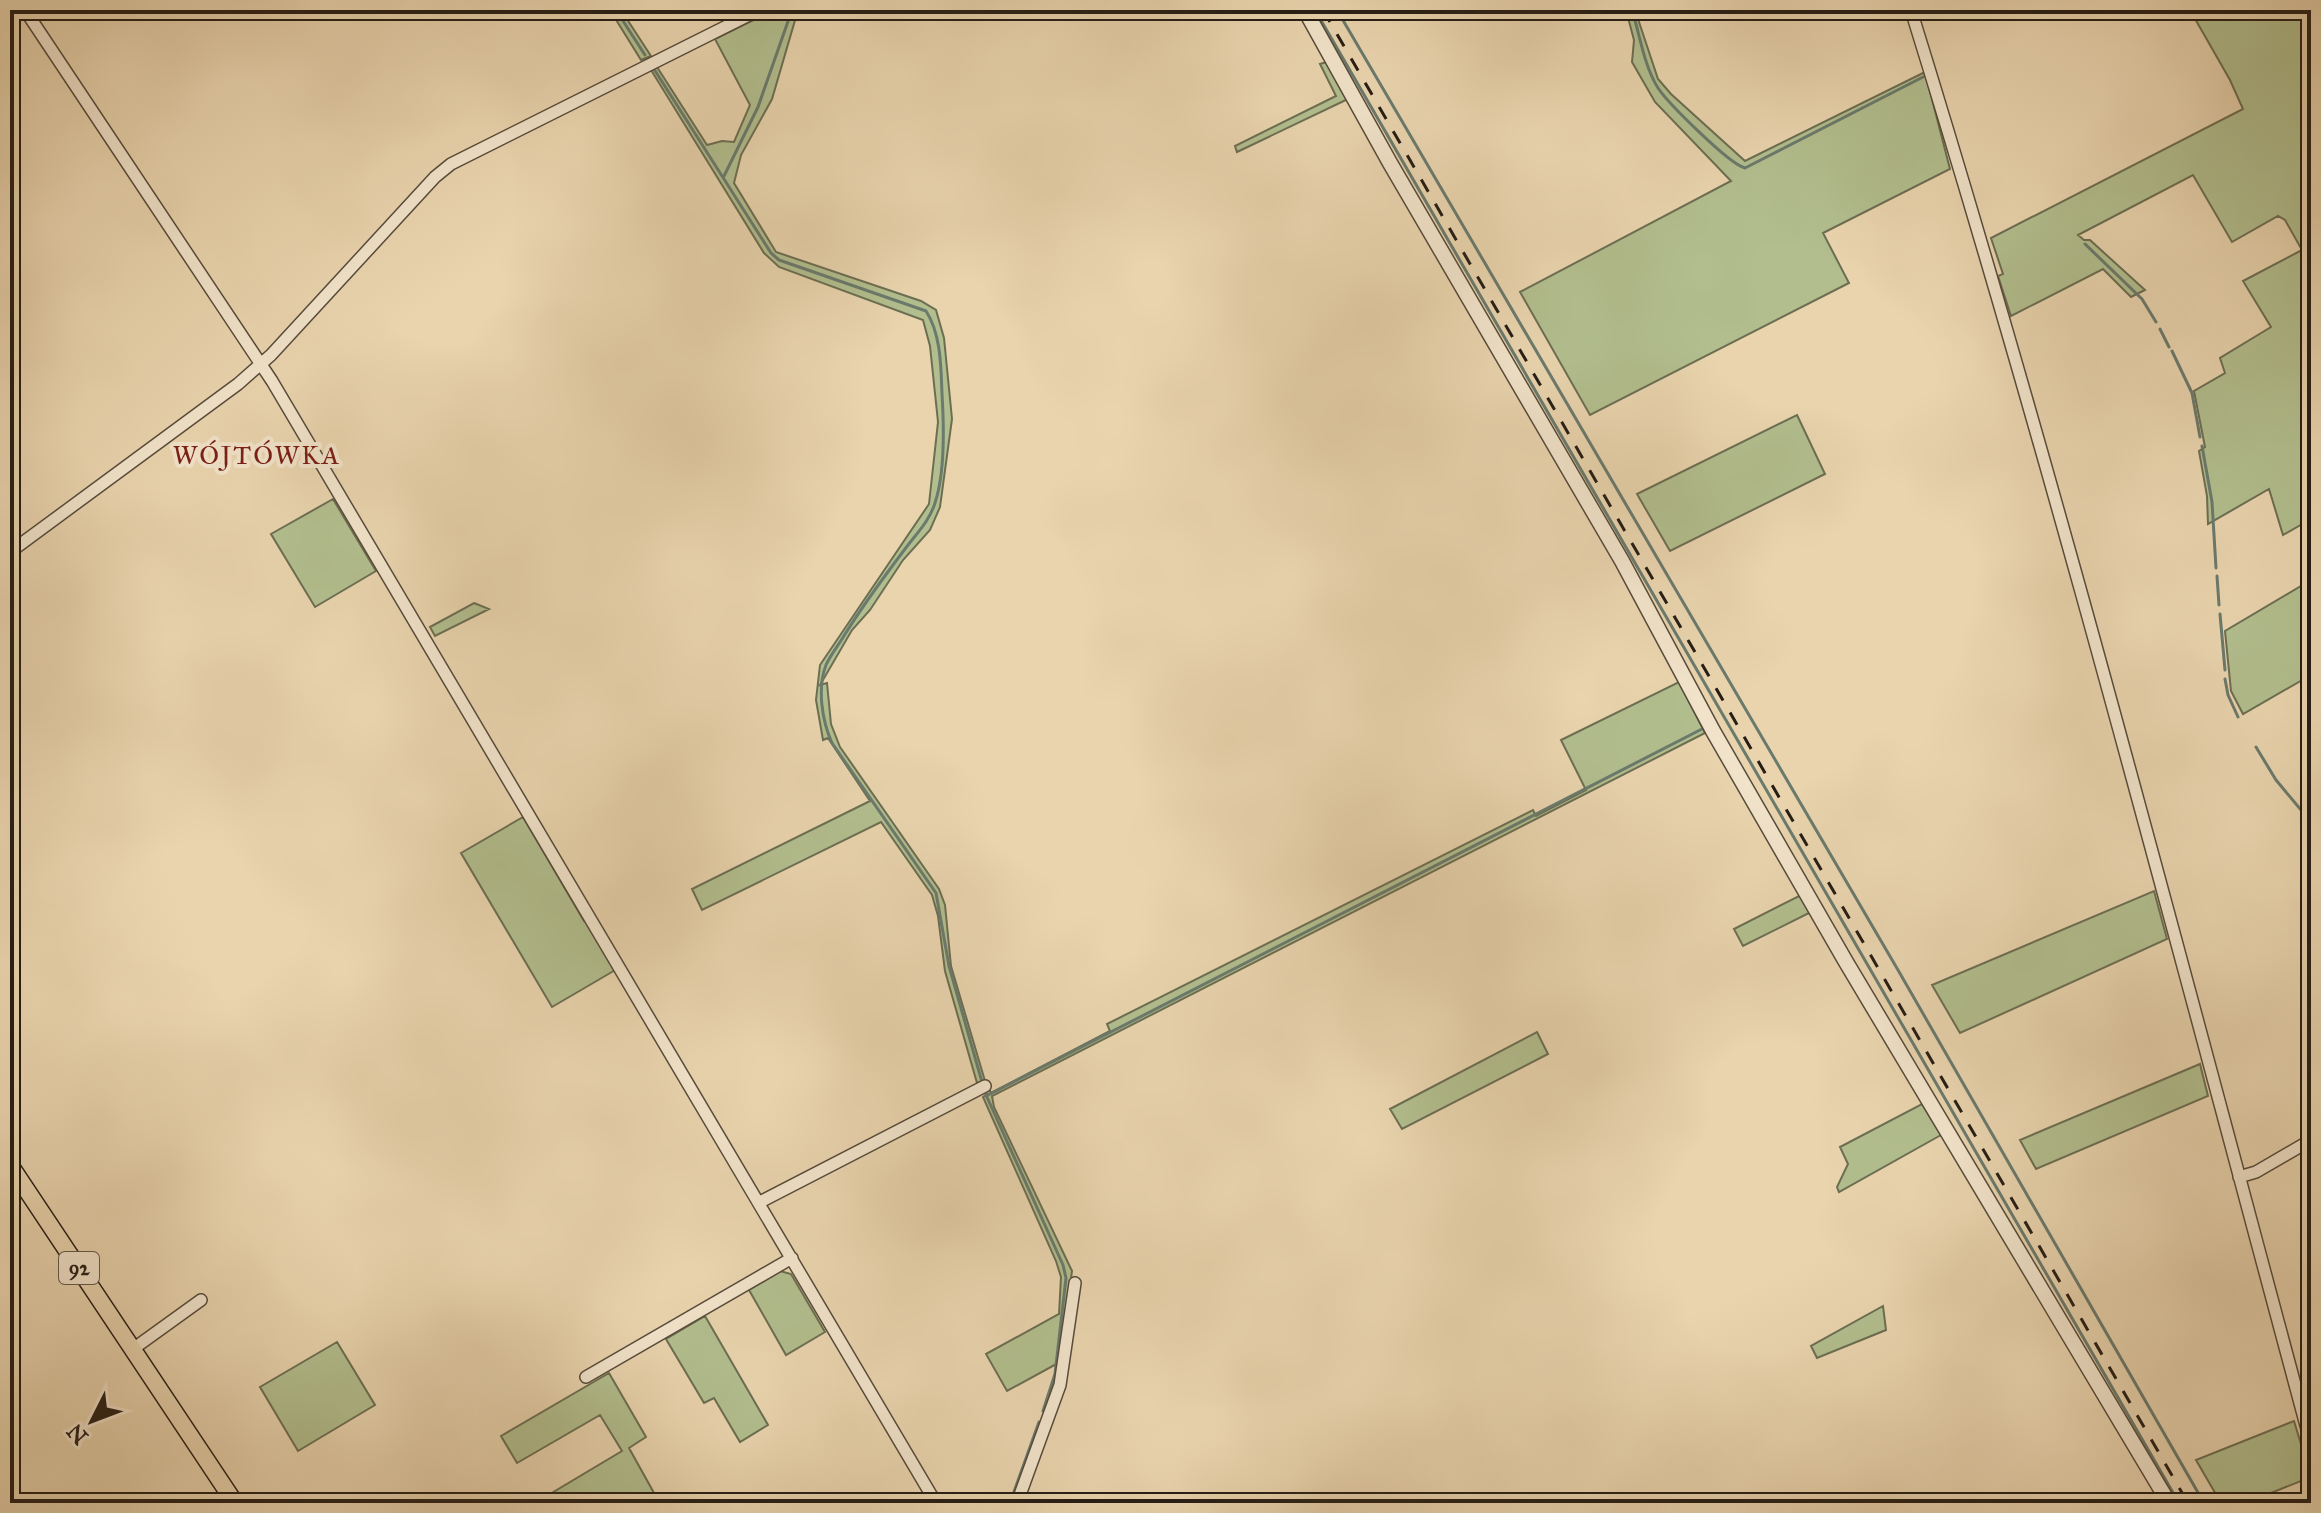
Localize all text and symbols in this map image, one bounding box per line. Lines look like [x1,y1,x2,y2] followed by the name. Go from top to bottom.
[173,439,341,471] district label: WÓJTÓWKA
[59,1252,99,1284] road number: 92
[52,1381,132,1461] north arrow
[61,1418,94,1450] text: N

